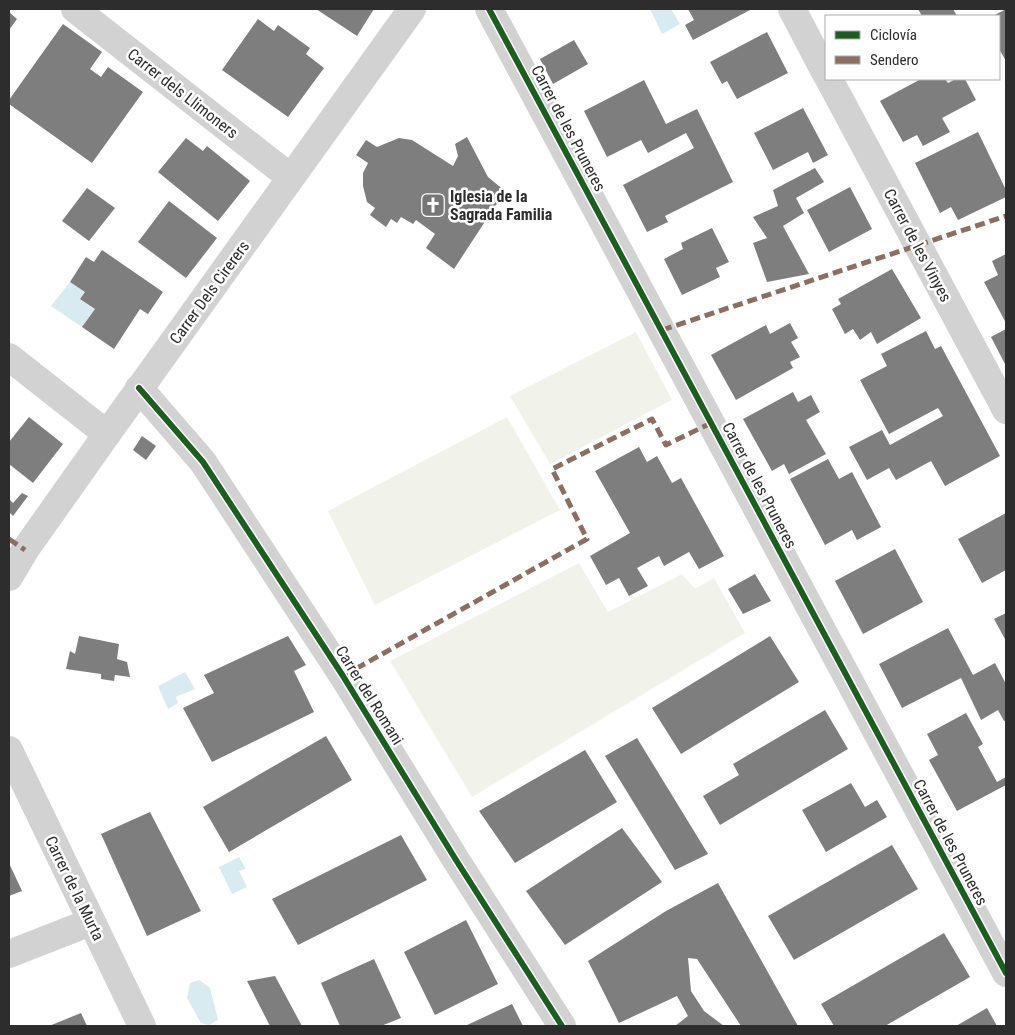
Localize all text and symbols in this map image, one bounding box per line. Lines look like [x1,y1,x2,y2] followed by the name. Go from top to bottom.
[825,15,1000,80] legend
[870,26,917,44] text: Ciclovía
[124,44,242,142] street label: Carrer dels Llimoners
[870,51,919,69] text: Sendero
[527,62,610,194] street label: Carrer de les Pruneres
[880,185,955,305] street label: Carrer de les Vinyes
[450,187,553,224] place label: Iglesia de la Sagrada Familia
[420,192,446,218] church icon: Iglesia de la Sagrada Familia
[166,237,253,348] street label: Carrer Dels Cirerers
[718,419,801,551] street label: Carrer de les Pruneres
[332,642,408,748] street label: Carrer del Romani
[909,776,992,908] street label: Carrer de les Pruneres
[41,833,108,944] street label: Carrer de la Murta

